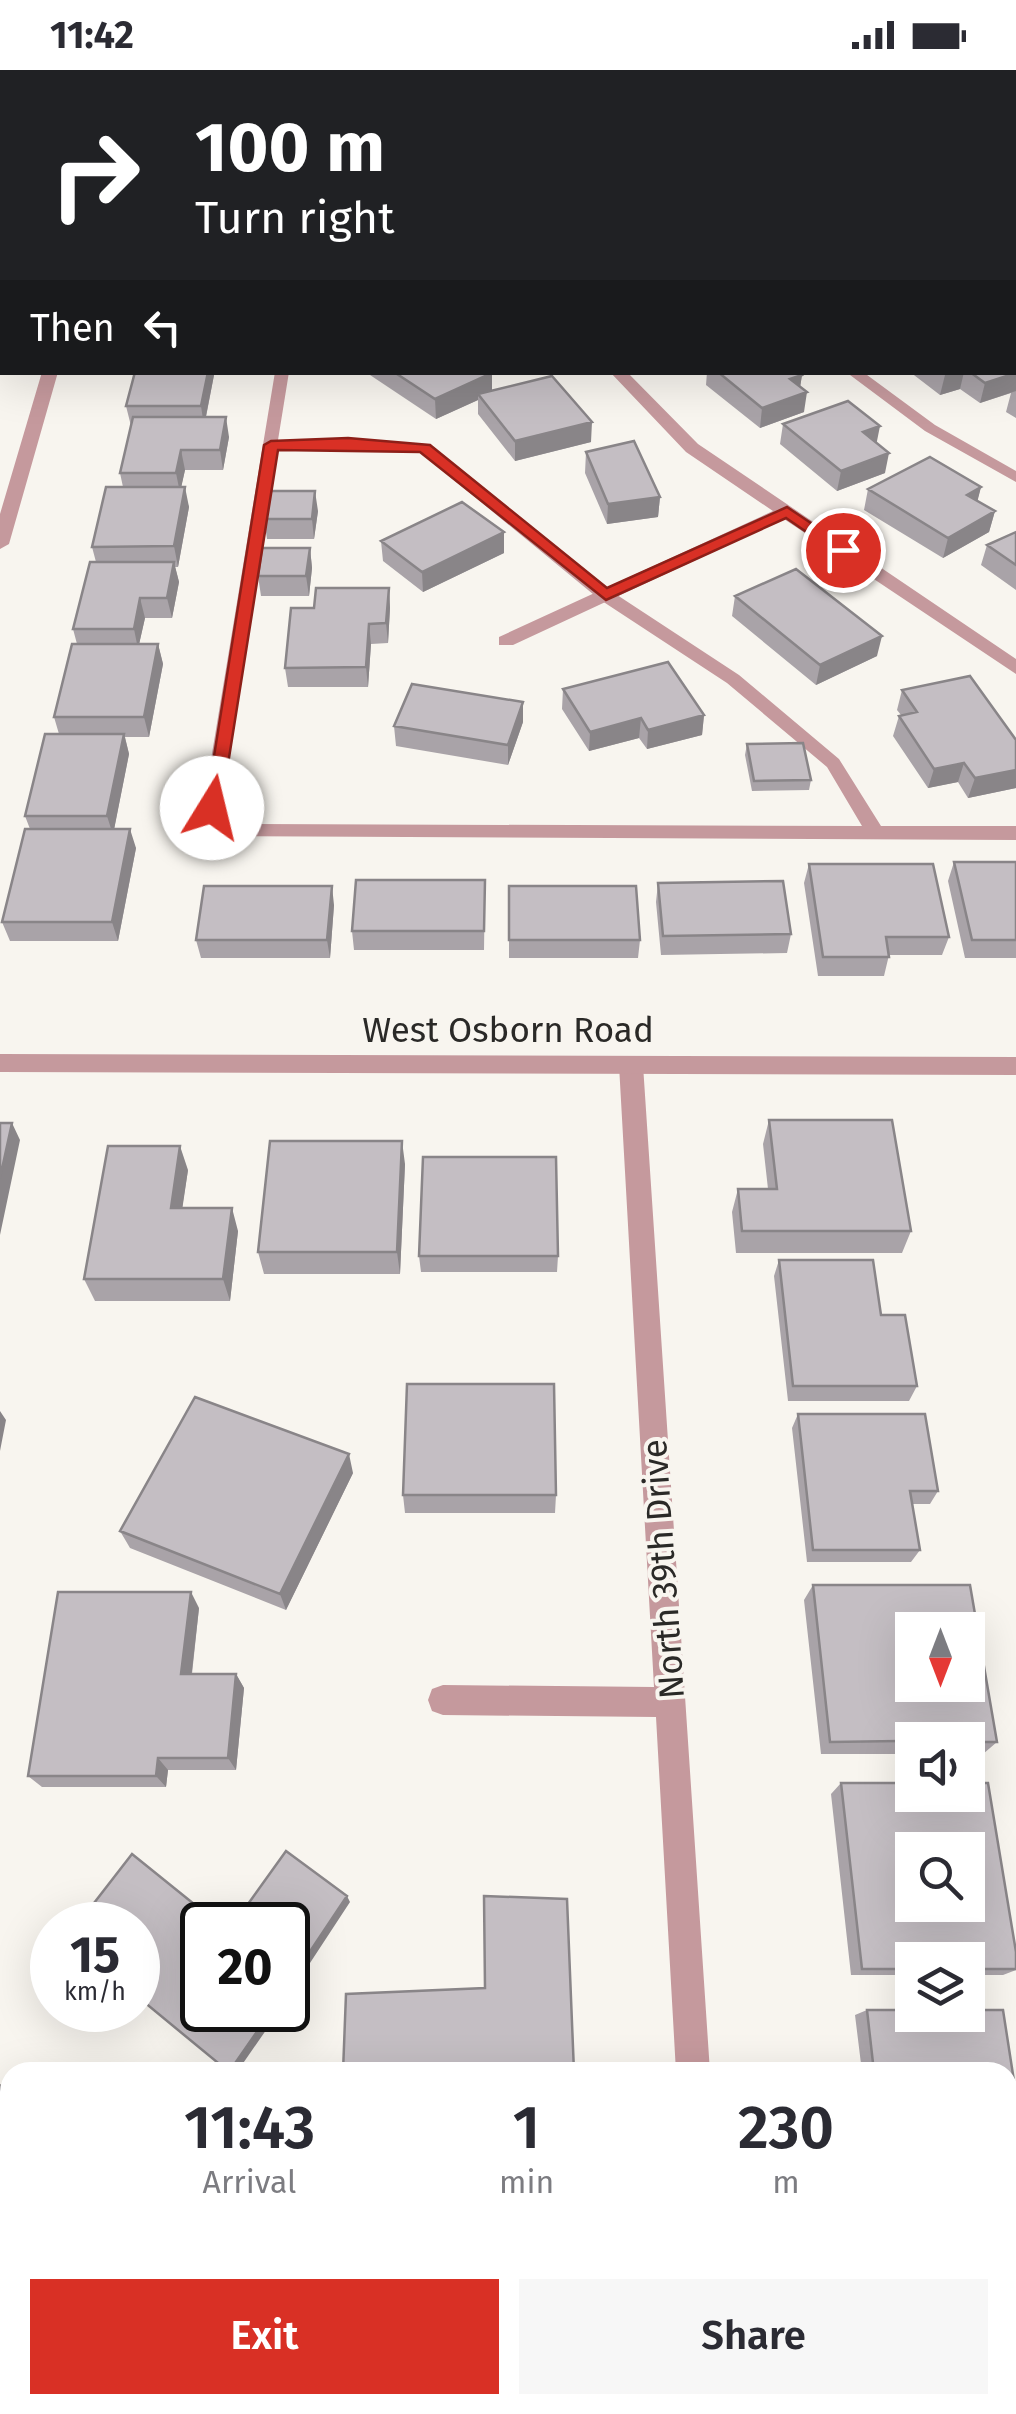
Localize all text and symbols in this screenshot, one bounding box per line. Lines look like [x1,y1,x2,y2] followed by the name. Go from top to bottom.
[50,12,134,58] text: 11:42
[195,106,385,190] text: 100 m
[30,110,160,240] icon: right
[195,191,394,245] text: Turn right
[135,300,190,355] icon: left
[30,305,115,351] text: Then
[801,508,886,593] pin
[816,523,871,578] icon: arrive
[160,756,264,860] position arrow
[362,1009,654,1051] street label: West Osborn Road
[633,1438,693,1700] street label: North 39th Drive
[895,1612,985,1702] north arrow
[895,1612,985,2032] map controls
[895,1722,985,1812] button: sound
[895,1832,985,1922] button: search
[180,1902,310,2032] speed limit sign: 20
[70,1925,120,1985] text: 15
[895,1942,985,2032] button: layers
[64,1977,126,2007] text: km/h
[184,2092,315,2164] text: 11:43
[513,2092,540,2164] text: 1
[738,2092,834,2164] text: 230
[203,2163,296,2201] text: Arrival
[499,2163,554,2201] text: min
[772,2163,800,2201] text: m
[30,2279,499,2394] button: Exit
[519,2279,988,2394] button: Share

